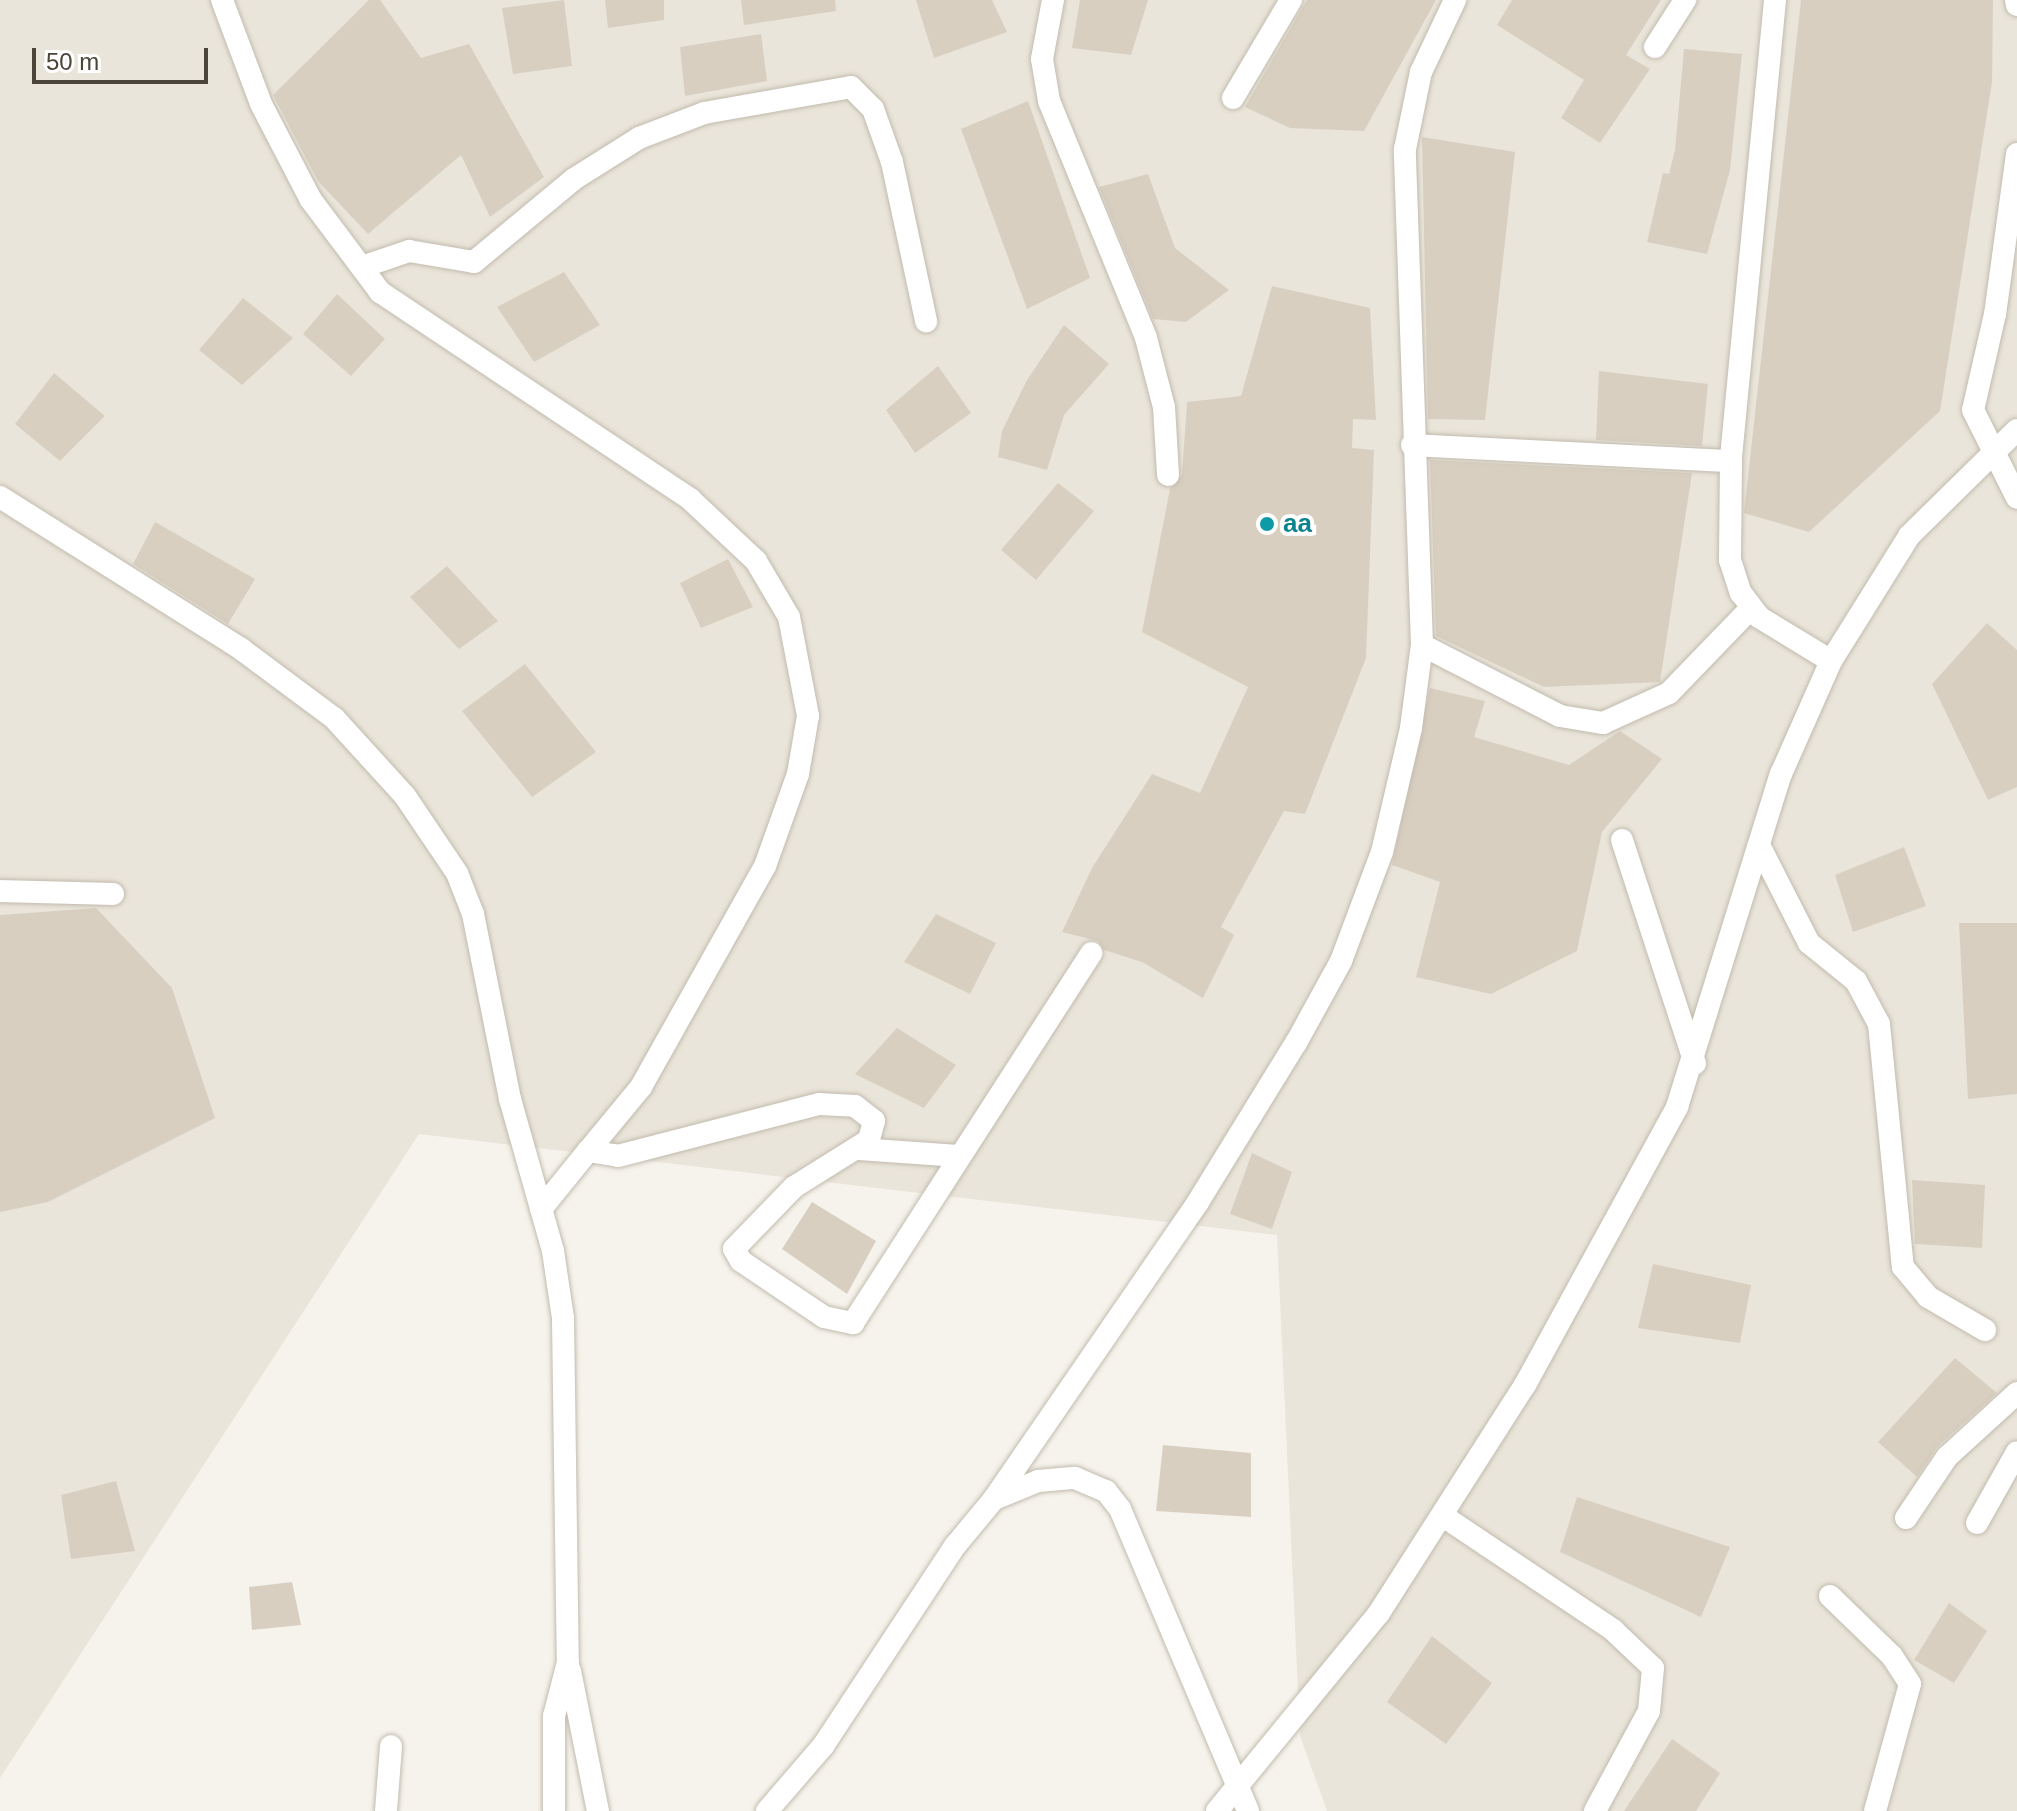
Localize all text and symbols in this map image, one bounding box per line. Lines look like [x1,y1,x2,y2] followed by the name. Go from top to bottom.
[36,32,212,82] scale bar
[46,48,99,75] text: 50 m
[1283,508,1312,540] place label: aa
[1258,515,1276,533] marker: aa

